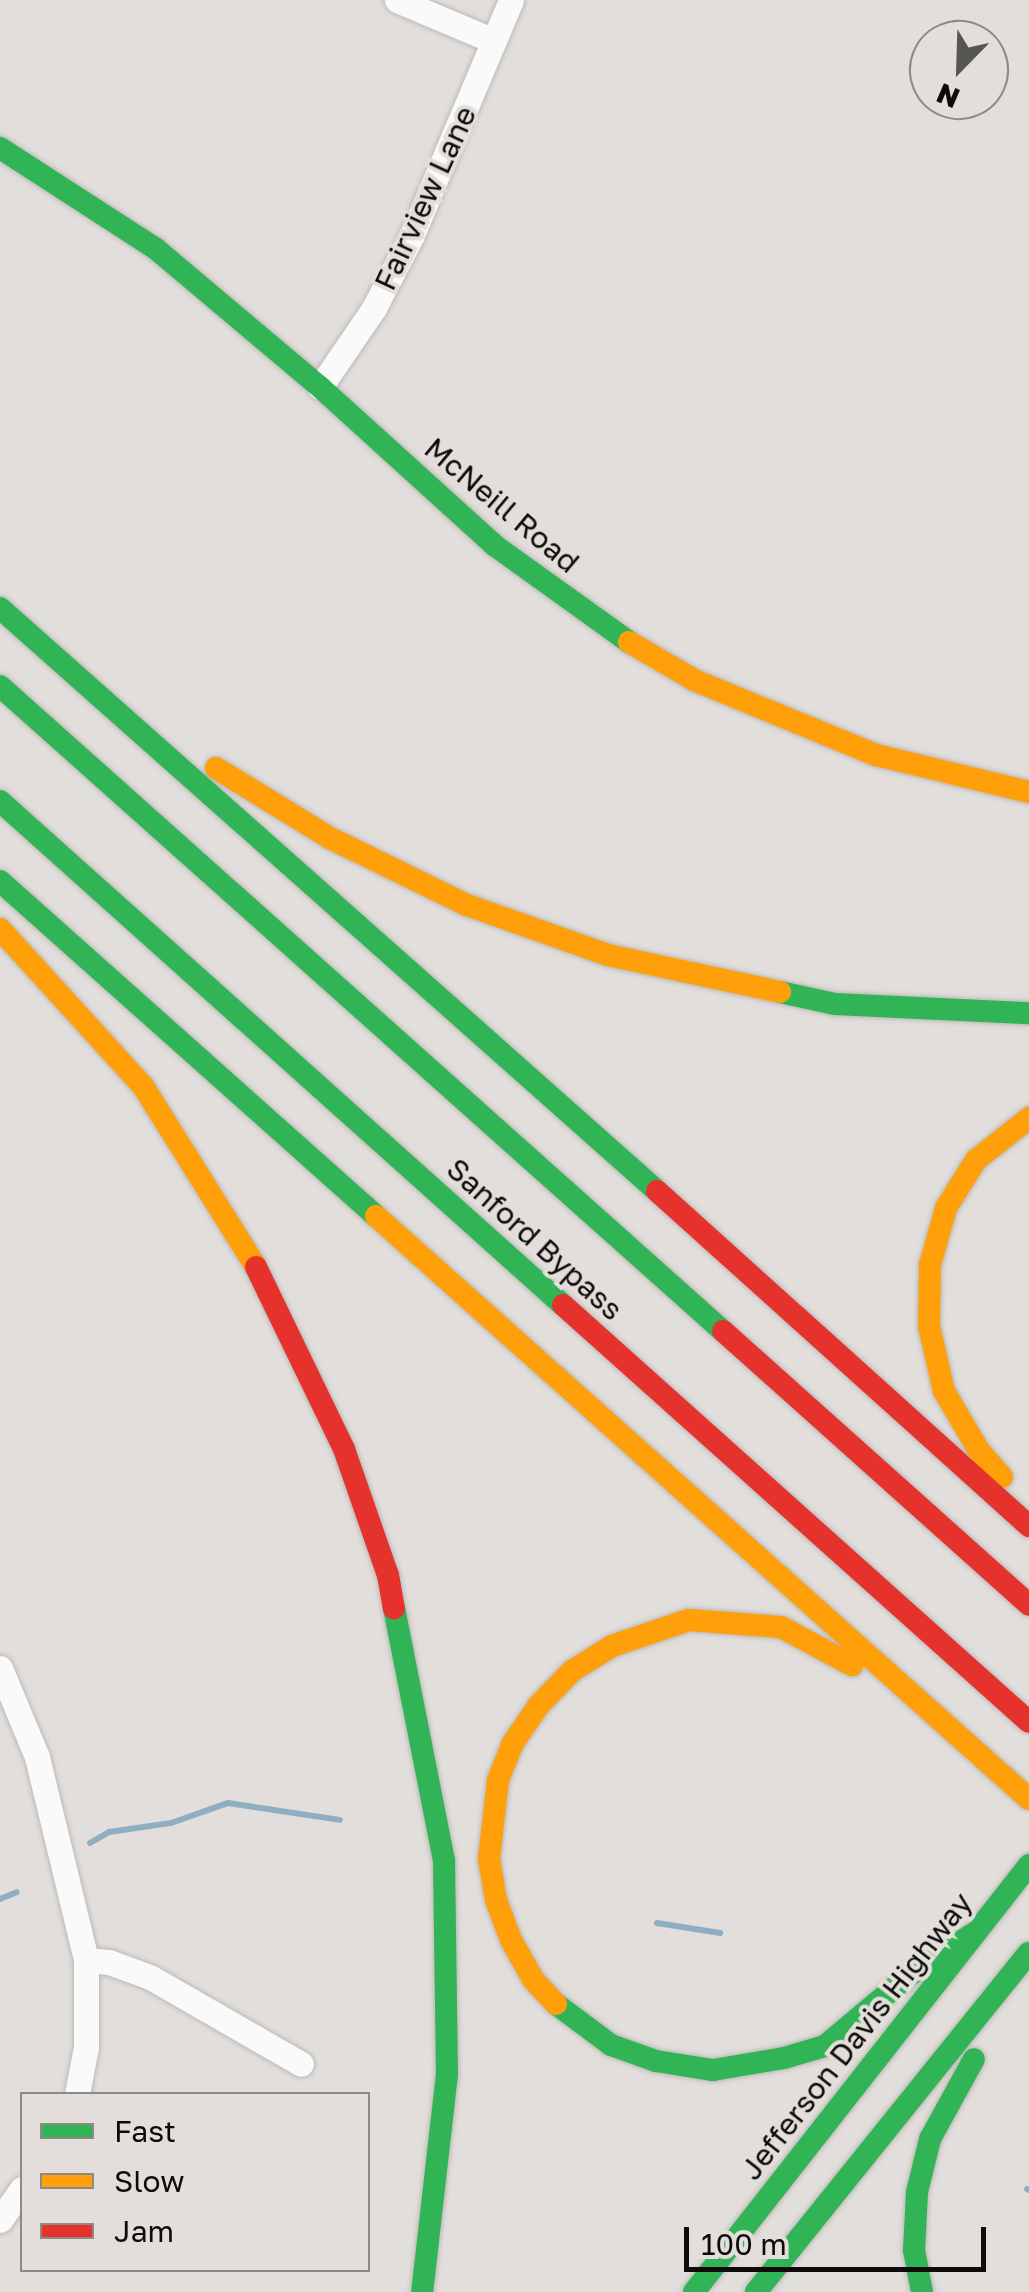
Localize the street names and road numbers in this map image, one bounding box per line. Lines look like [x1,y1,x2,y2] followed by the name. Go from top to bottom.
[367,100,483,296] street label: Fairview Lane
[417,430,587,580] street label: McNeill Road
[440,1151,630,1327] street label: Sanford Bypass
[733,1885,979,2187] street label: Jefferson Davis Highway

